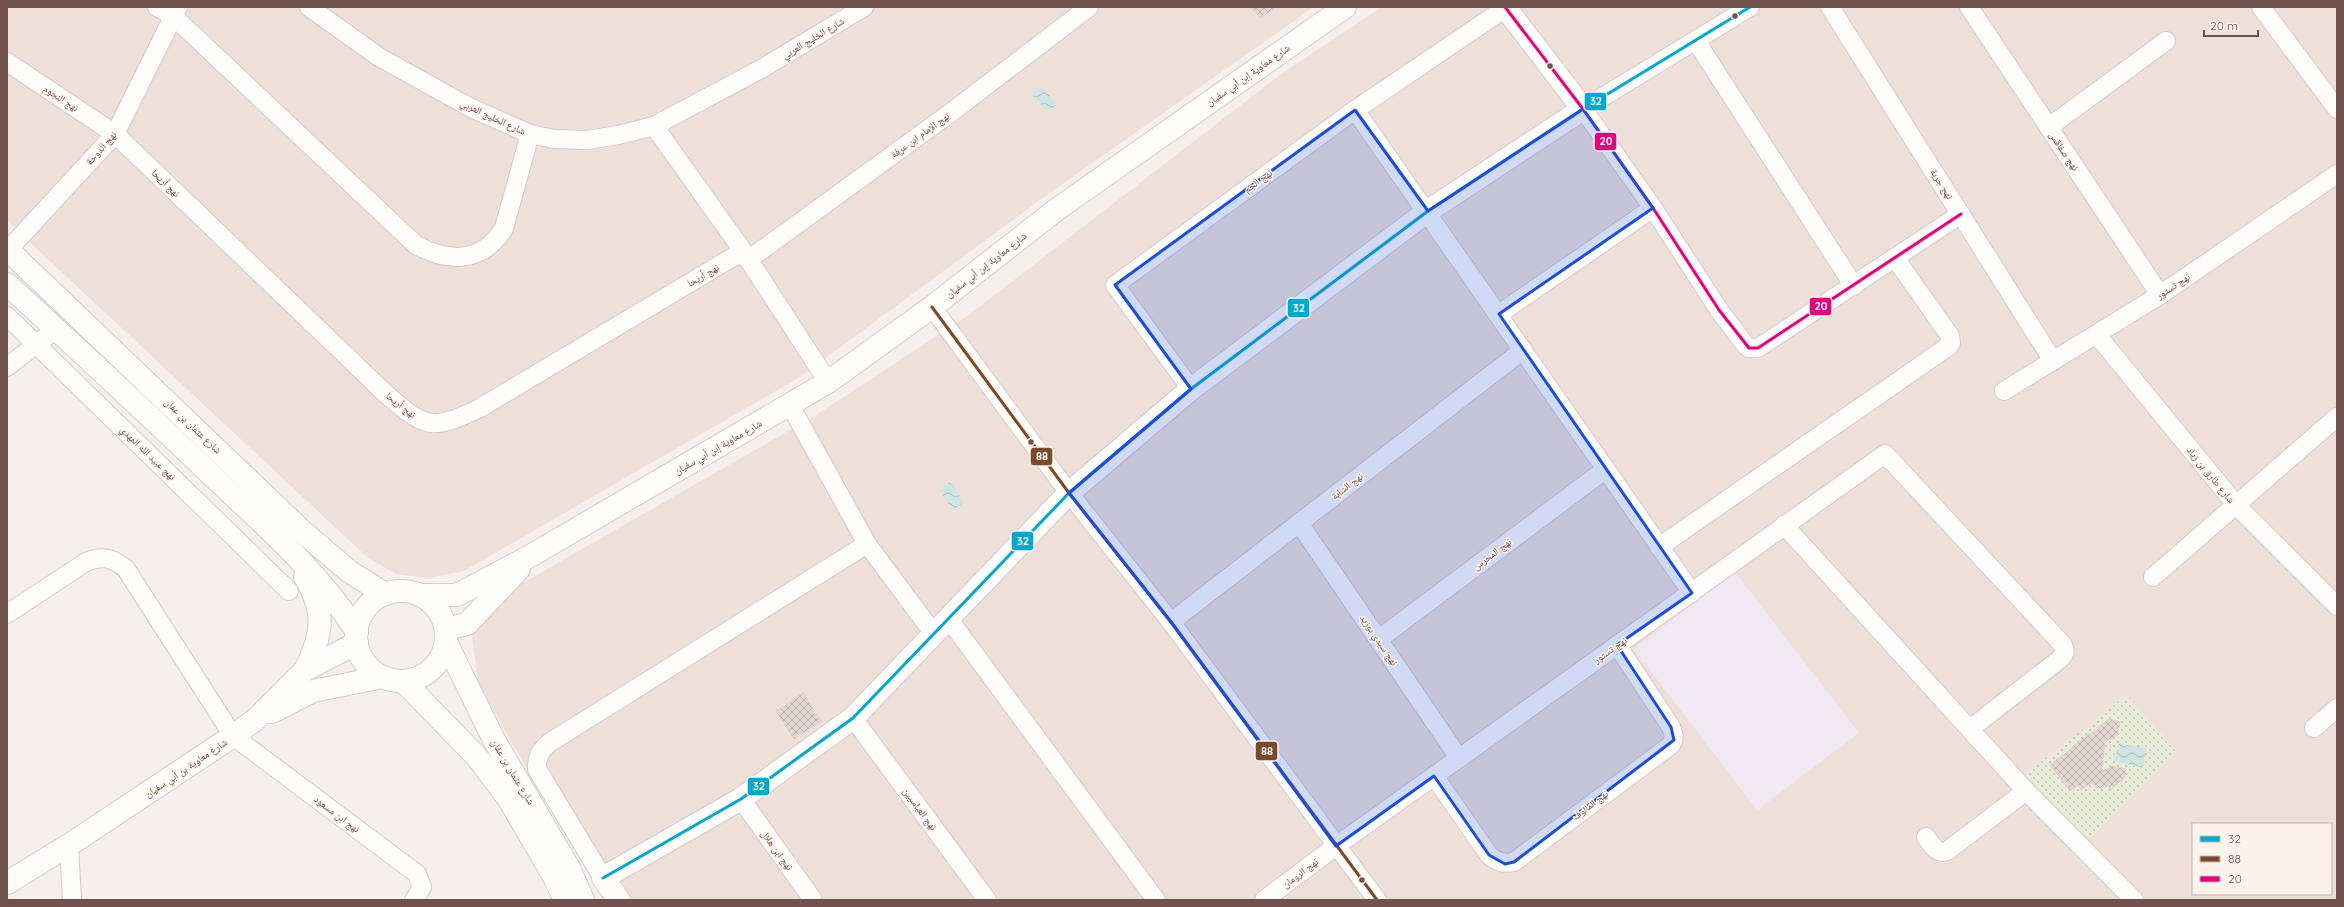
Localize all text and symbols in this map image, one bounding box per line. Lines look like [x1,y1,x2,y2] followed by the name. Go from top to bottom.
[1730,11,1740,21] unlabelled marker
[2204,12,2258,38] scale bar
[779,14,848,63] street label: شارع الخليج العربي
[2210,18,2238,33] text: 20 m
[1204,41,1294,110] street label: شارع معاوية إبن أبي سفيان
[1545,61,1555,71] unlabelled marker
[40,82,81,115] street label: نهج النجوم
[1584,92,1607,111] line badge: 32
[1590,94,1602,108] text: 32
[458,96,528,139] street label: شارع الخليج العربي
[888,109,953,162] street label: نهج الإمام ابن عرفة
[83,128,119,168] street label: نهج الدوحة
[2046,129,2082,173] street label: نهج صفاقس
[1594,132,1617,151] line badge: 20
[1599,134,1613,148] text: 20
[149,166,183,200] street label: نهج أريحا
[1241,166,1276,197] street label: نهج الجم
[1928,166,1957,202] street label: نهج جربة
[943,229,1030,302] street label: شارع معاوية إبن أبي سفيان
[685,260,721,290] street label: نهج أريحا
[2153,270,2193,303] street label: نهج تستور
[1809,297,1832,316] line badge: 20
[1287,298,1310,318] line badge: 32
[1814,299,1828,313] text: 20
[1293,301,1305,315] text: 32
[383,389,419,421] street label: نهج أريحا
[162,396,225,457] street label: شارع عثمان بن عفان
[672,416,765,479] street label: شارع معاوية إبن أبي سفيان
[116,423,179,484] street label: نهج عبيد الله المهدي
[1026,437,1036,447] unlabelled marker
[2184,444,2238,506] street label: شارع طارق بن زياد
[1030,447,1053,466] line badge: 88
[1036,449,1048,463] text: 88
[1328,469,1366,502] street label: نهج الشابة
[1011,531,1034,551] line badge: 32
[1017,534,1029,548] text: 32
[1470,535,1514,573] street label: نهج المحرس
[1356,612,1401,669] street label: نهج سيدي بوزيد
[1590,634,1630,667] street label: نهج تستور
[142,735,231,802] street label: شارع معاوية بن أبي سفيان
[488,737,538,808] street label: شارع عثمان بن عفان
[1255,741,1278,761] line badge: 88
[1261,744,1273,758] text: 88
[747,777,770,796] line badge: 32
[753,779,765,793] text: 32
[900,785,940,833] street label: نهج العباسيين
[1569,787,1611,823] street label: نهج المالوف
[312,793,363,836] street label: نهج ابن مسعود
[2192,823,2332,895] legend
[758,827,796,873] street label: نهج ابن هلال
[2228,831,2241,846] text: 32
[2228,851,2241,866] text: 88
[1279,855,1321,891] street label: نهج الرومان
[2228,871,2242,886] text: 20
[1357,875,1367,885] unlabelled marker

